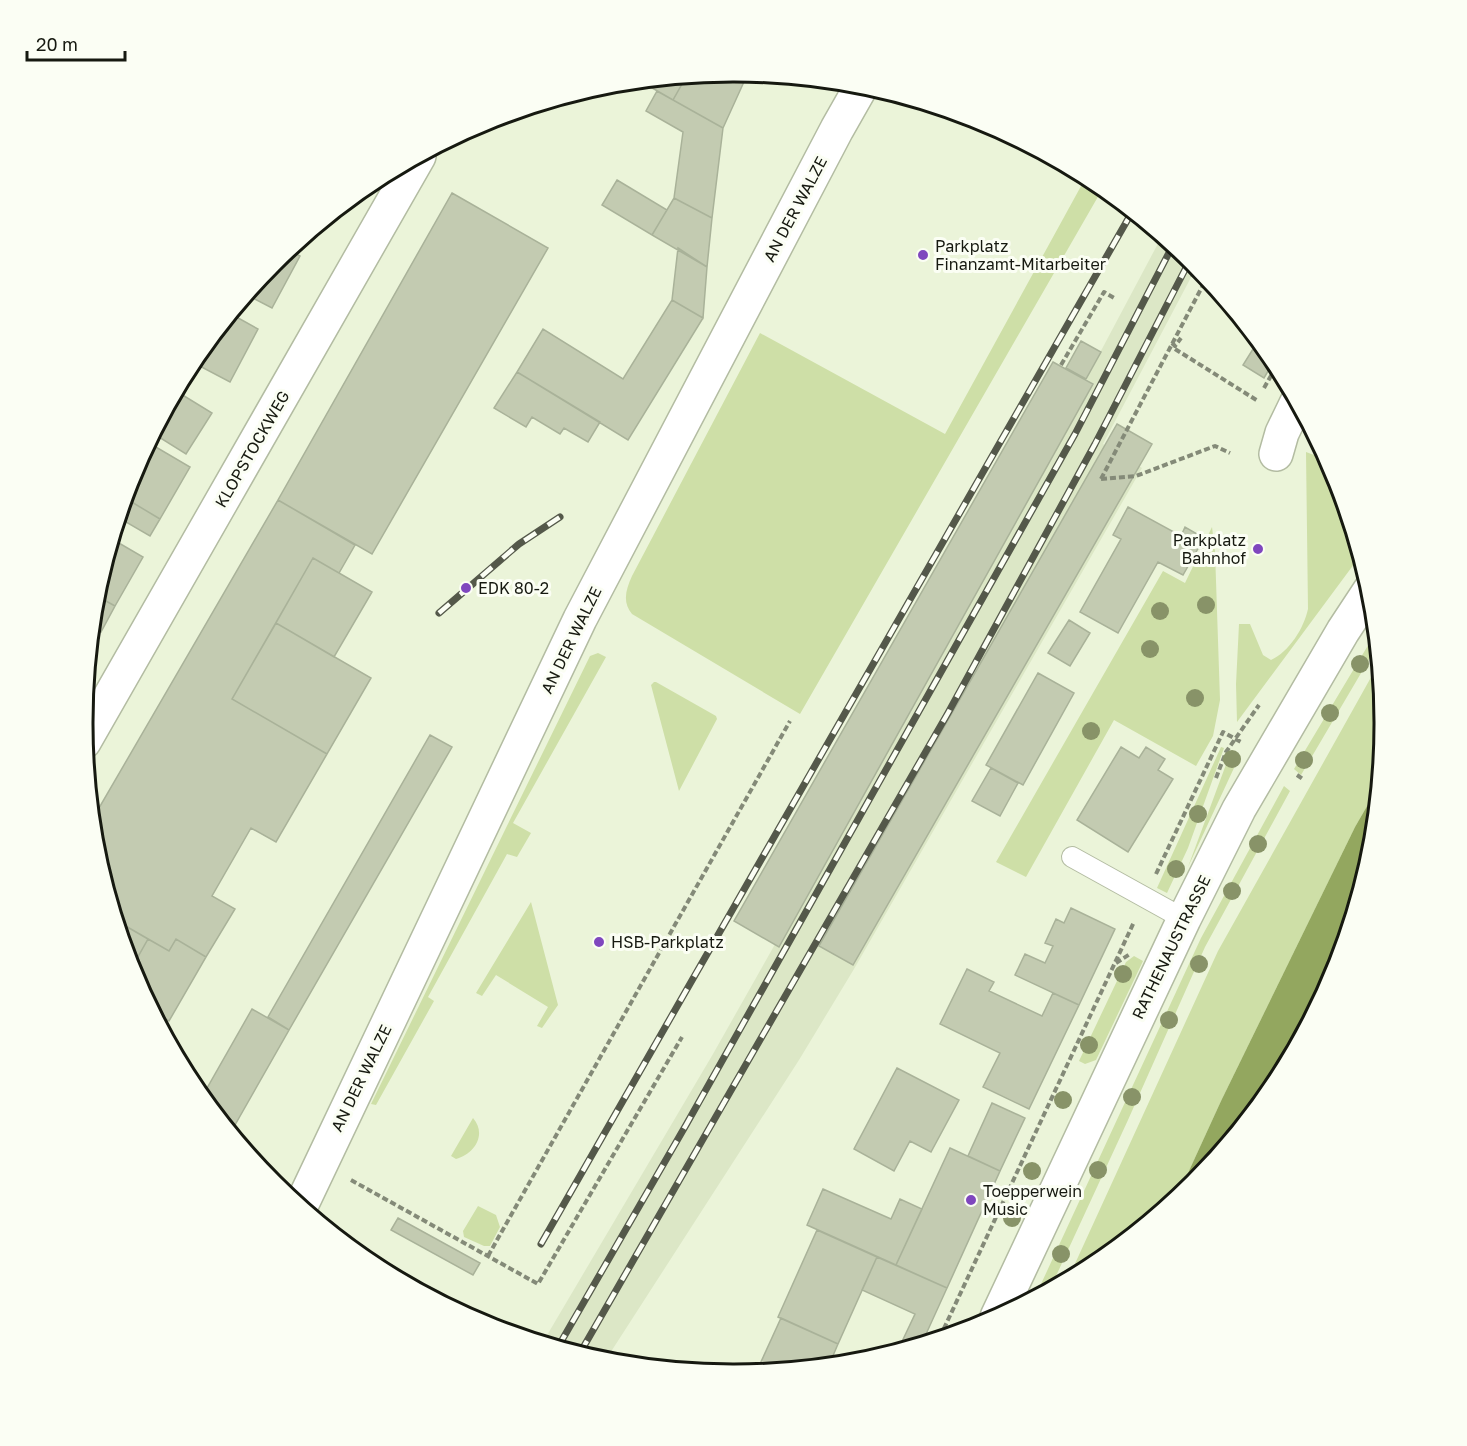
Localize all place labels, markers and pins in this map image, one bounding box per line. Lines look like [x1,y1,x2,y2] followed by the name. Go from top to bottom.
[935,236,1106,274] place label: Parkplatz Finanzamt-Mitarbeiter
[916,248,930,262] marker: Parkplatz Finanzamt-Mitarbeiter
[1173,530,1246,568] place label: Parkplatz Bahnhof
[1251,542,1265,556] marker: Parkplatz Bahnhof
[478,578,549,598] place label: EDK 80-2
[459,581,473,595] marker: EDK 80-2
[611,932,724,952] place label: HSB-Parkplatz
[592,935,606,949] marker: HSB-Parkplatz
[983,1181,1082,1219] place label: Toepperwein Music
[964,1193,978,1207] marker: Toepperwein Music

